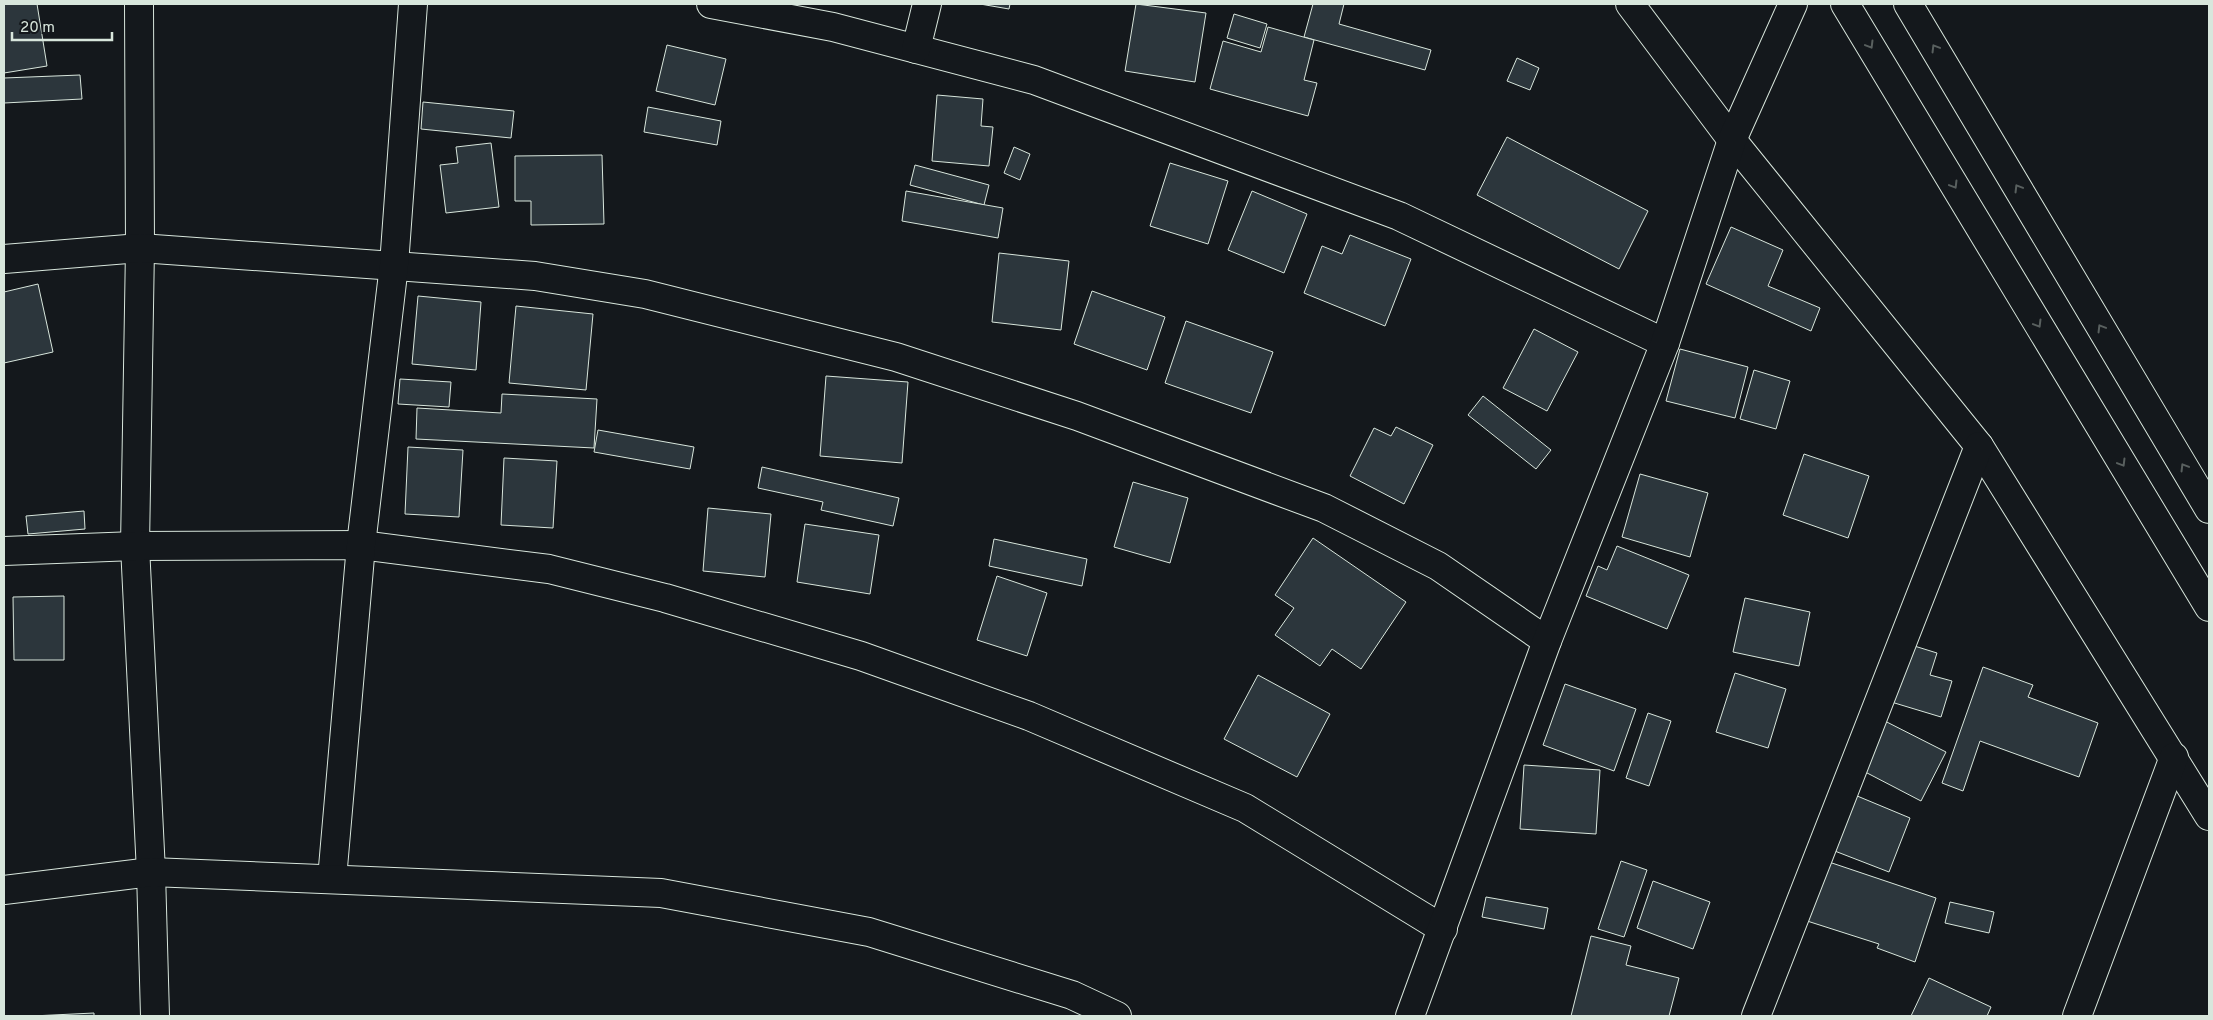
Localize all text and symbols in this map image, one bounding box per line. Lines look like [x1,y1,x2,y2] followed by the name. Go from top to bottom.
[12,10,112,42] scale bar
[20,19,55,38] text: 20 m
[1864,40,1874,49] one-way arrow
[1931,45,1941,54] one-way arrow
[1948,179,1958,188] one-way arrow
[2014,184,2024,193] one-way arrow
[2032,318,2042,327] one-way arrow
[2098,324,2108,333] one-way arrow
[2116,457,2126,466] one-way arrow
[2181,464,2191,473] one-way arrow

